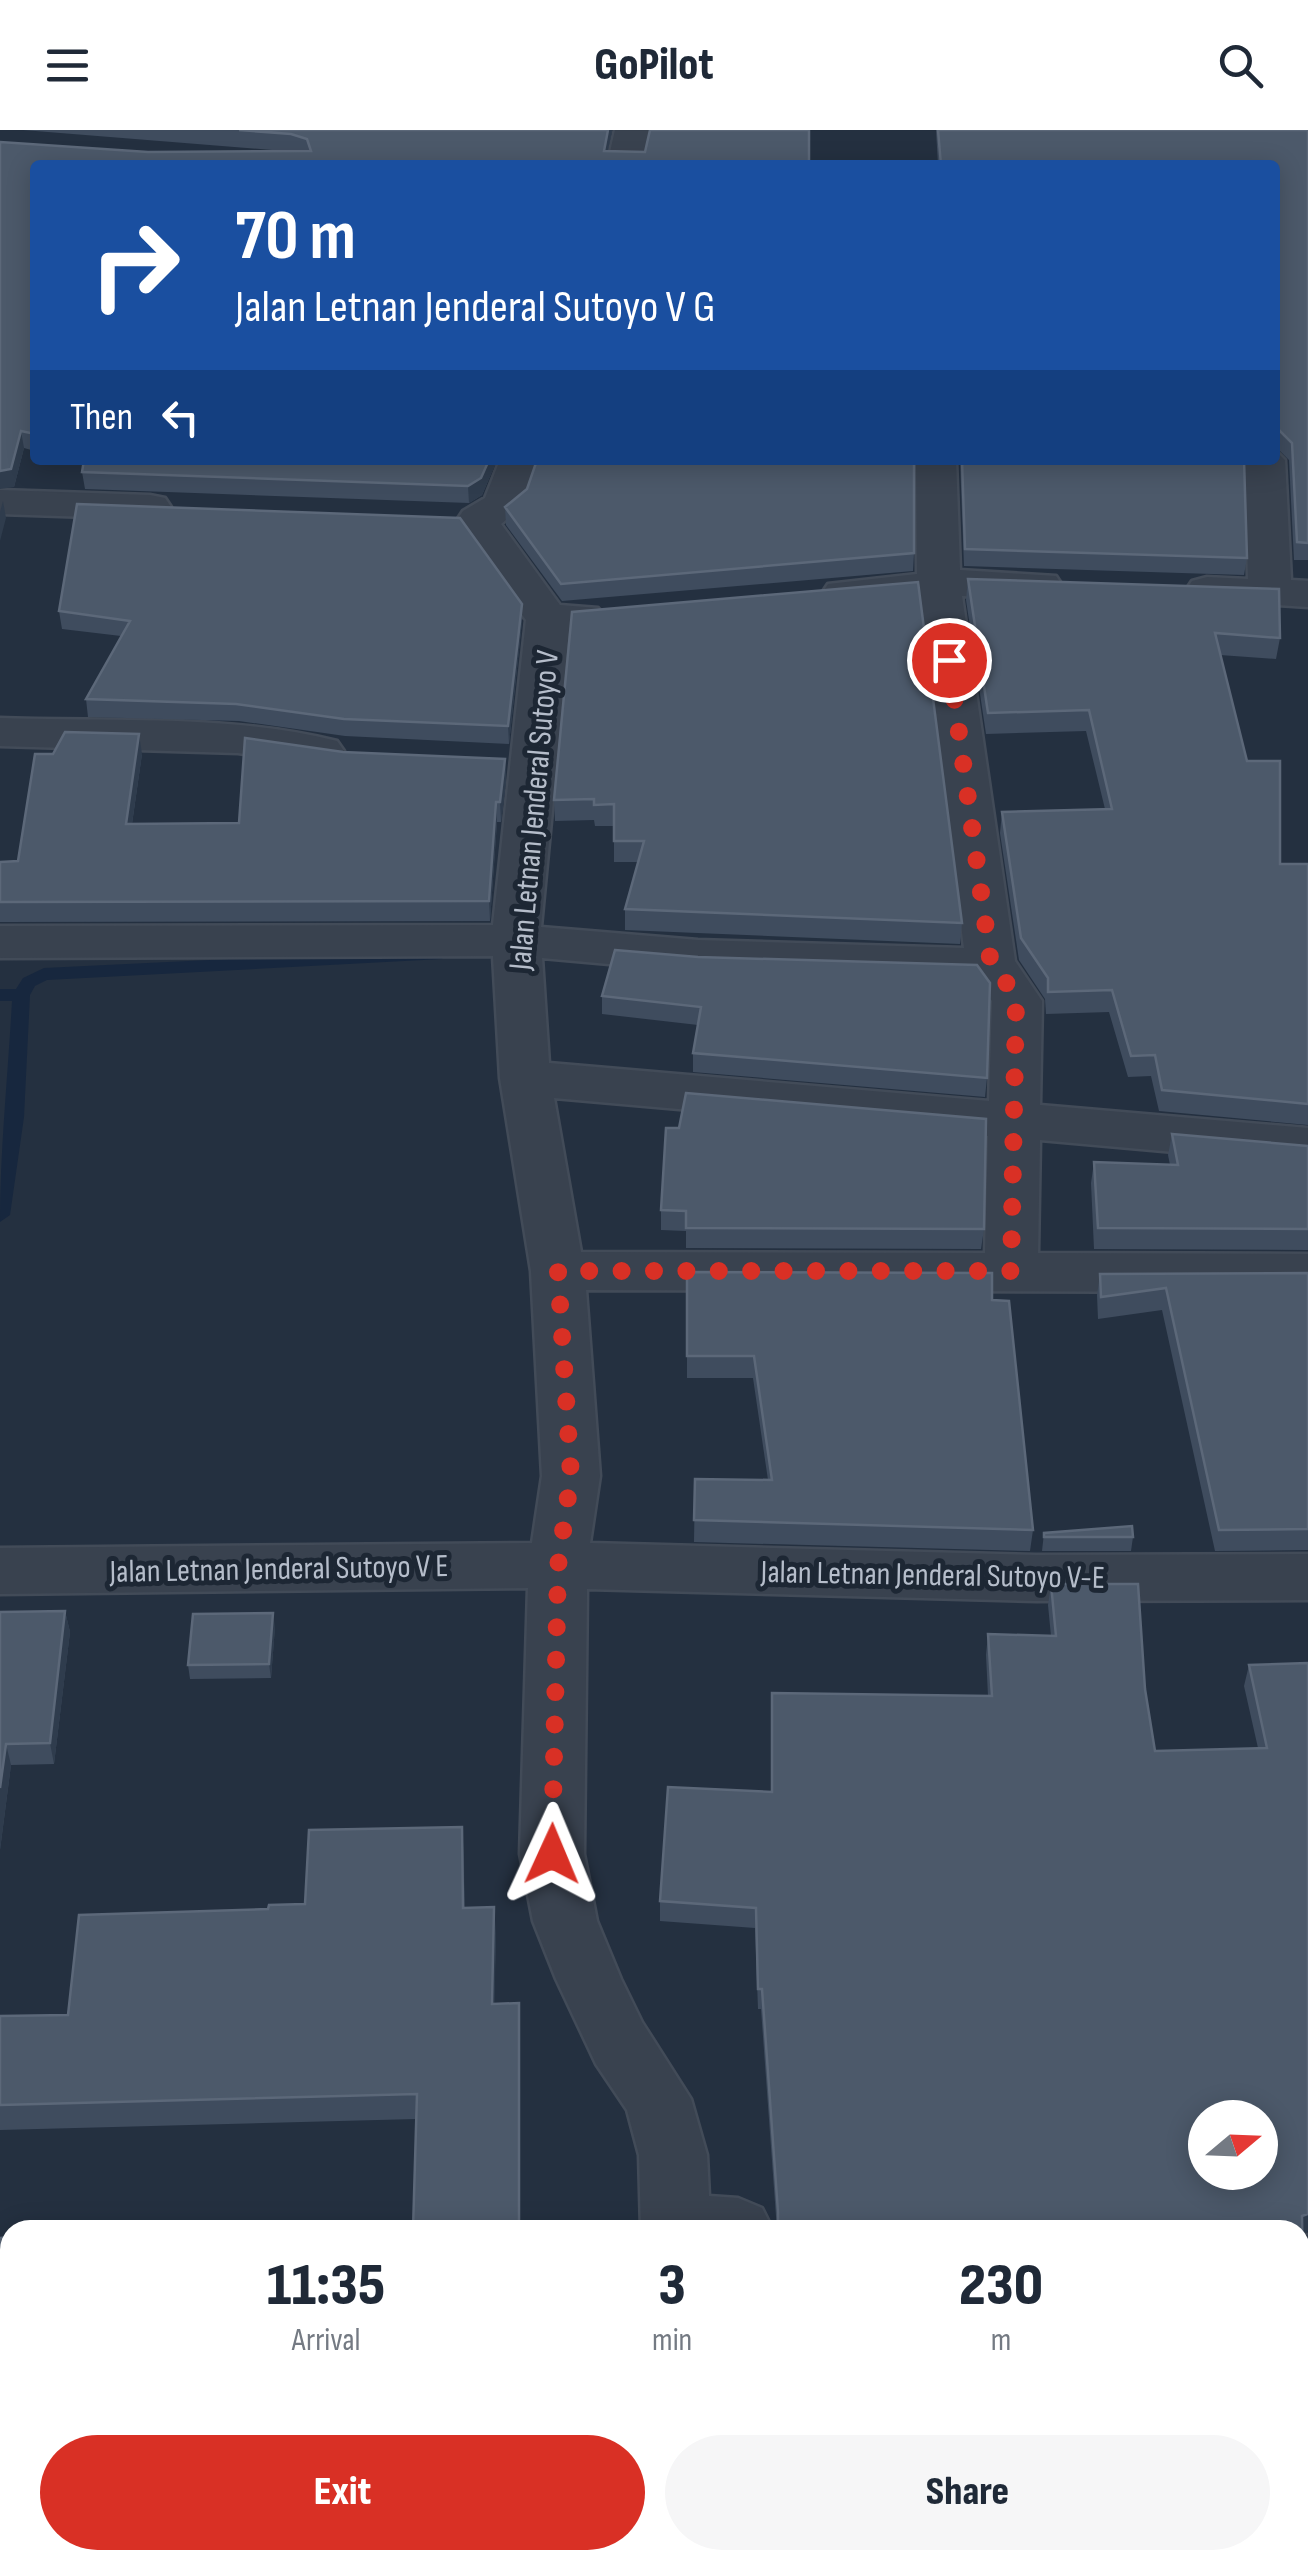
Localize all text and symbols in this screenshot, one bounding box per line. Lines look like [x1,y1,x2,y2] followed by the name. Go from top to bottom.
[40,38,95,93] icon: menu
[594,38,714,93] text: GoPilot
[1213,38,1268,93] icon: search
[235,195,356,279] text: 70 m
[70,200,200,330] icon: right
[235,280,716,335] text: Jalan Letnan Jenderal Sutoyo V G
[153,390,208,445] icon: left
[70,395,133,440] text: Then
[907,618,992,703] pin
[922,633,977,688] icon: arrive
[501,648,568,973] street label: Jalan Letnan Jenderal Sutoyo V
[108,1547,449,1592] street label: Jalan Letnan Jenderal Sutoyo V E
[759,1553,1106,1598] street label: Jalan Letnan Jenderal Sutoyo V-E
[500,1802,604,1906] position arrow
[1188,2100,1278,2190] north arrow
[1188,2100,1278,2190] map controls
[267,2250,385,2322] text: 11:35
[658,2250,686,2322] text: 3
[959,2250,1043,2322] text: 230
[292,2321,360,2360] text: Arrival
[652,2321,692,2360] text: min
[991,2321,1011,2360] text: m
[40,2435,645,2550] button: Exit
[665,2435,1270,2550] button: Share

